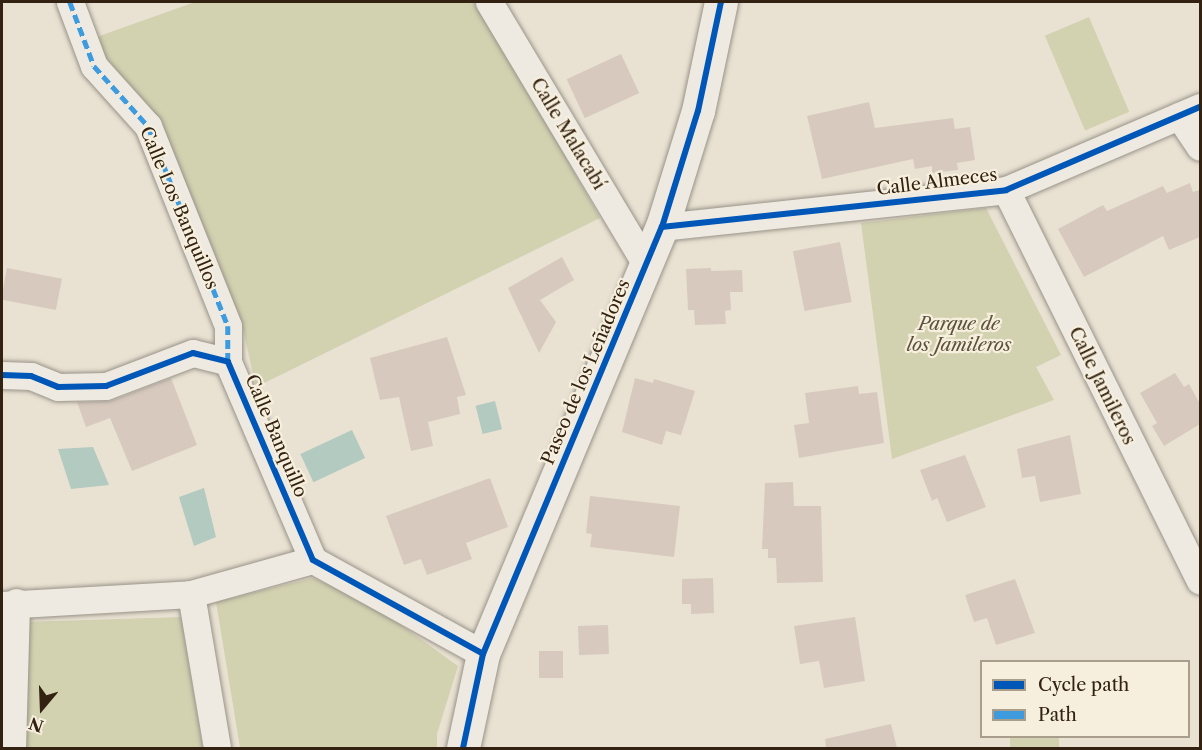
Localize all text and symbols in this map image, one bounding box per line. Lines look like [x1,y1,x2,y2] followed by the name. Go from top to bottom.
[526,74,610,194] street label: Calle Malacabí
[135,123,223,293] street label: Calle Los Banquillos
[875,164,999,200] street label: Calle Almeces
[537,276,635,468] street label: Paseo de los Leñadores
[907,314,1011,356] park label: Parque de los Jamileros
[1064,324,1140,448] street label: Calle Jamileros
[240,371,312,501] street label: Calle Banquillo
[980,660,1190,738] legend
[1038,674,1129,696] text: Cycle path
[12,678,72,738] north arrow
[1038,704,1077,726] text: Path
[26,713,46,737] text: N

